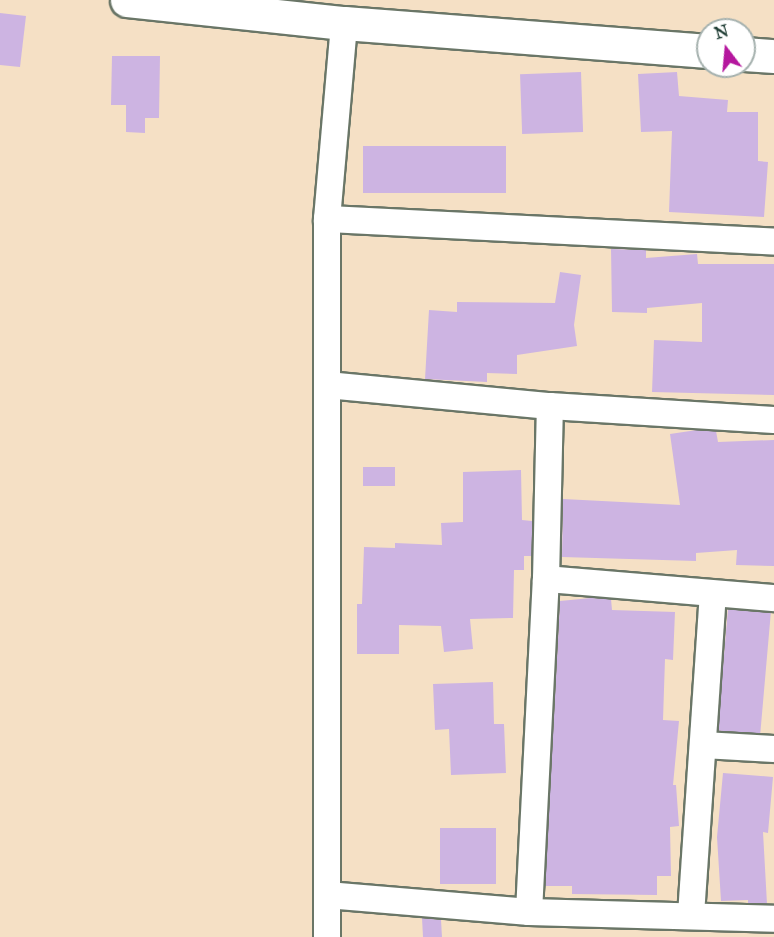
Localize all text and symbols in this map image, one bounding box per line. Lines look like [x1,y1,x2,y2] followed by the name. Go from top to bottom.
[696,18,756,78] north arrow
[712,21,731,43] text: N

